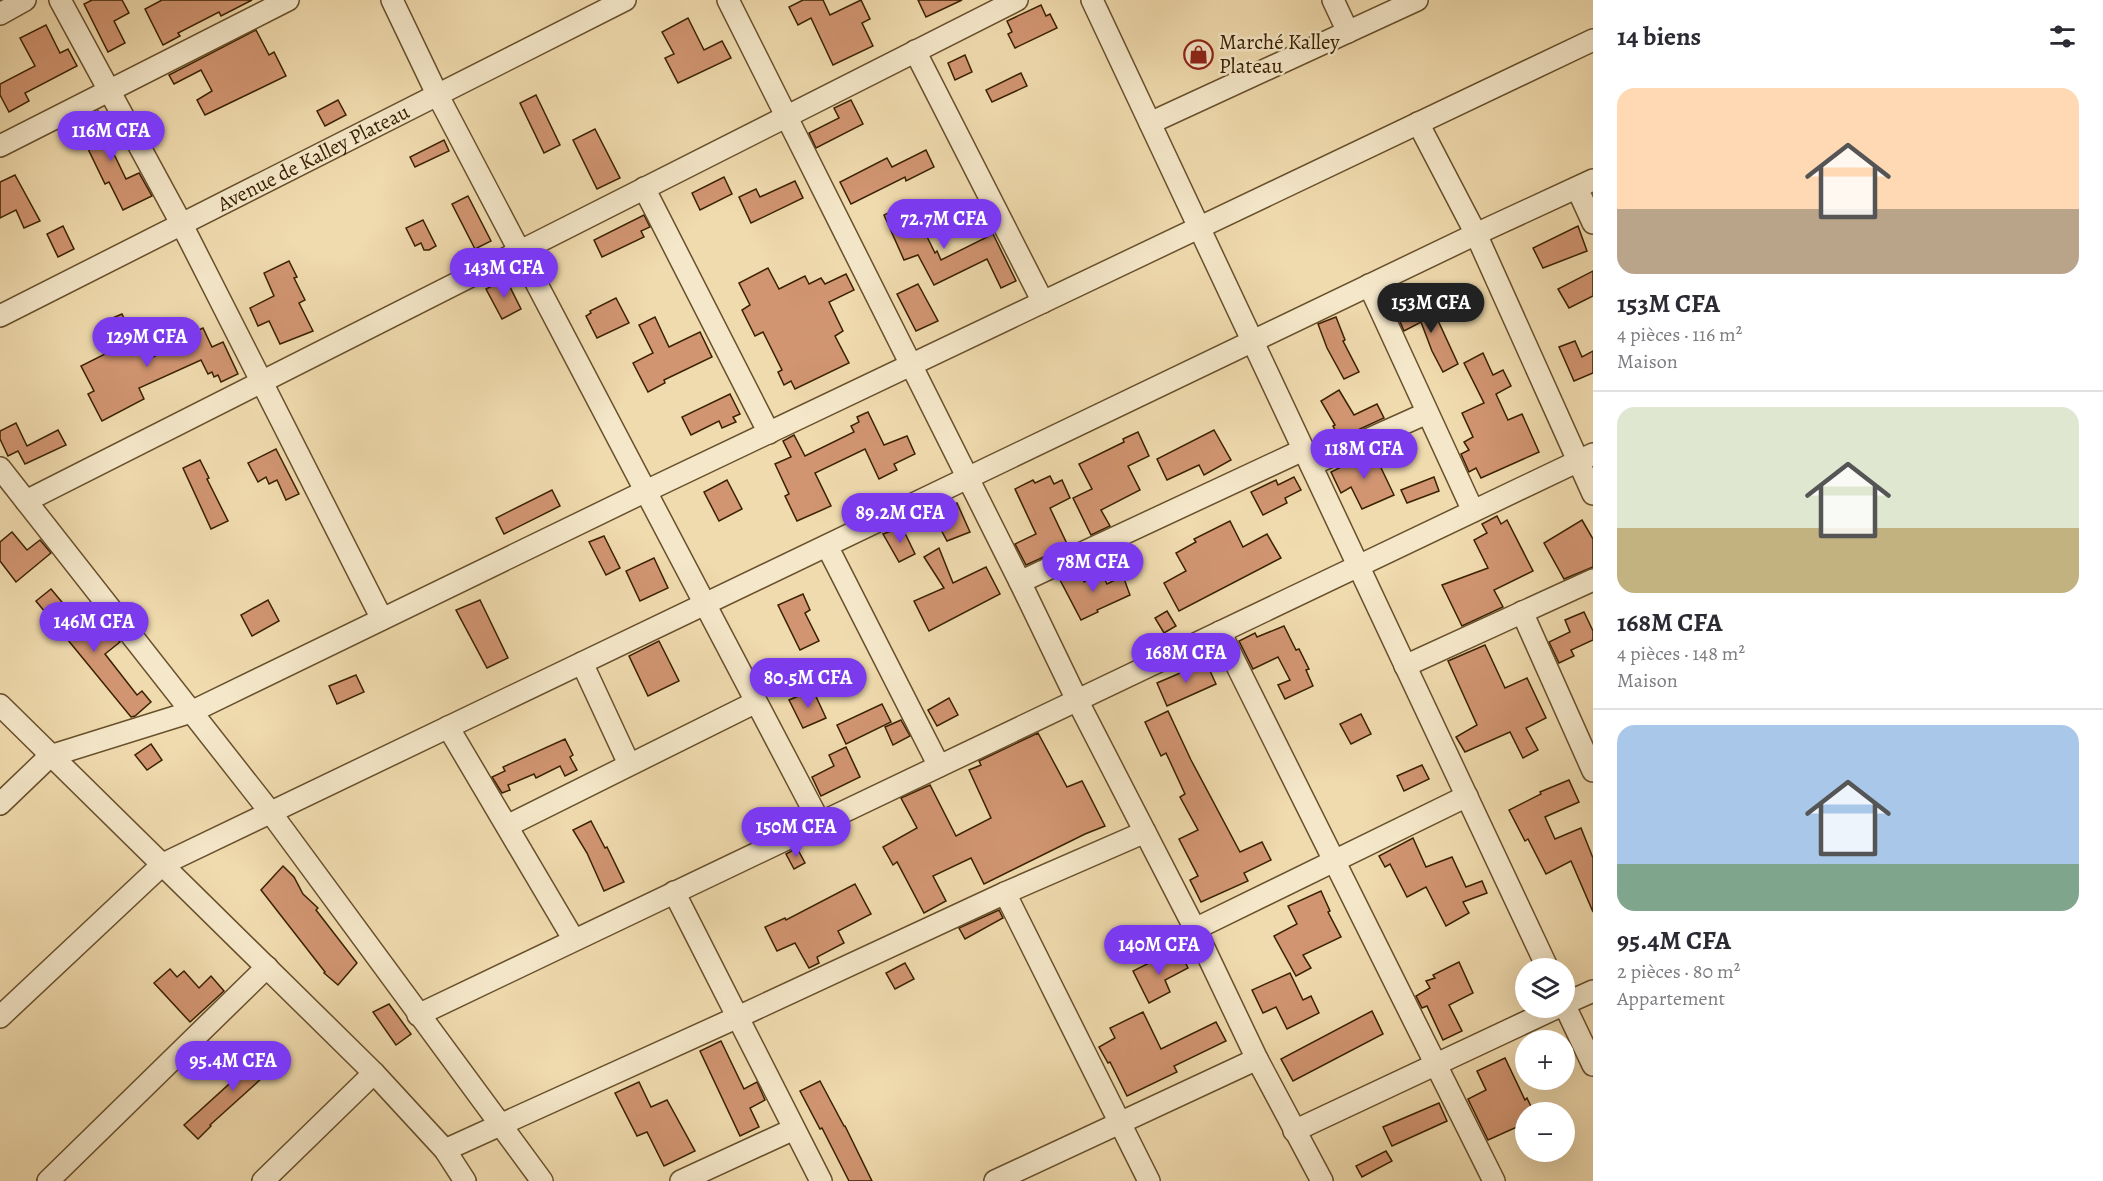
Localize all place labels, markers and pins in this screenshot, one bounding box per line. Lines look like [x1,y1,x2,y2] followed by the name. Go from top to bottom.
[1219,28,1340,80] place label: Marché Kalley Plateau
[1182,38,1214,70] shop icon: Marché Kalley Plateau
[49,111,173,162] pin: 116M CFA
[875,199,1013,250] pin: 72.7M CFA
[442,248,566,299] pin: 143M CFA
[1369,283,1493,334] pin: 153M CFA
[85,317,209,368] pin: 129M CFA
[1302,429,1426,480] pin: 118M CFA
[831,493,969,544] pin: 89.2M CFA
[1038,542,1148,593] pin: 78M CFA
[32,602,156,653] pin: 146M CFA
[1124,633,1248,684] pin: 168M CFA
[739,658,877,709] pin: 80.5M CFA
[734,807,858,858] pin: 150M CFA
[1097,925,1221,976] pin: 140M CFA
[164,1041,302,1092] pin: 95.4M CFA

